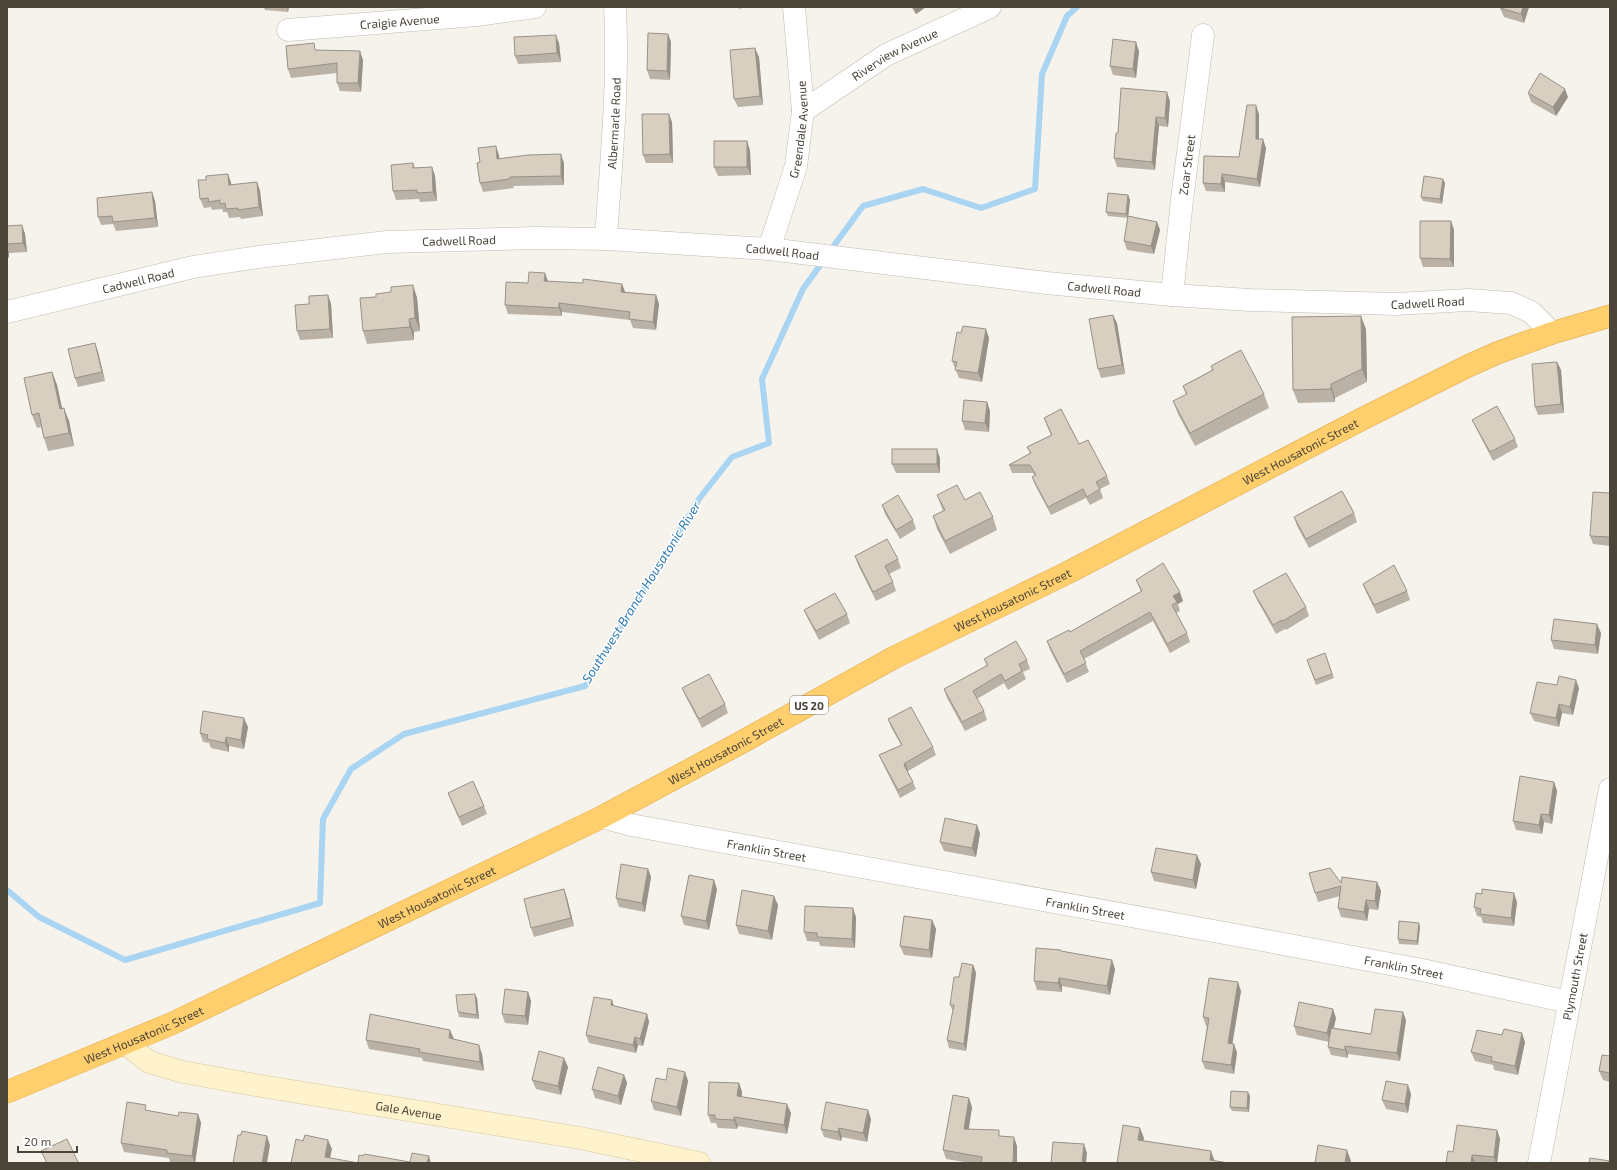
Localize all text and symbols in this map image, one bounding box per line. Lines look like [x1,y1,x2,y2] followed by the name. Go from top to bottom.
[359,11,440,31] street label: Craigie Avenue
[849,25,940,83] street label: Riverview Avenue
[604,77,623,169] street label: Albermarle Road
[786,80,810,180] street label: Greendale Avenue
[1176,133,1197,196] street label: Zoar Street
[422,232,496,248] street label: Cadwell Road
[745,241,820,262] street label: Cadwell Road
[101,265,176,296] street label: Cadwell Road
[1067,278,1142,299] street label: Cadwell Road
[1391,293,1465,311] street label: Cadwell Road
[1240,415,1361,487] street label: West Housatonic Street
[578,497,704,686] water label: Southwest Branch Housatonic River
[951,565,1074,634] street label: West Housatonic Street
[790,696,828,714] road number: US 20
[666,713,786,787] street label: West Housatonic Street
[726,836,808,864] street label: Franklin Street
[375,862,498,931] street label: West Housatonic Street
[1045,894,1127,922] street label: Franklin Street
[1559,931,1590,1021] street label: Plymouth Street
[1363,952,1445,982] street label: Franklin Street
[82,1002,206,1066] street label: West Housatonic Street
[375,1098,443,1122] street label: Gale Avenue
[18,1128,77,1154] scale bar
[24,1134,51,1148] text: 20 m

